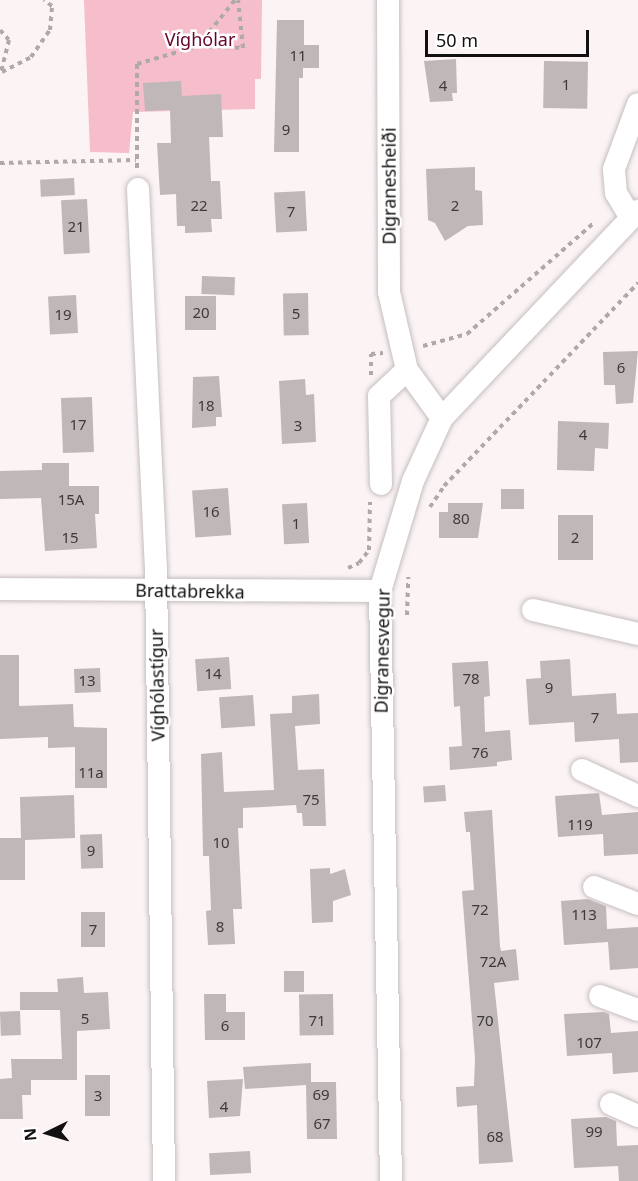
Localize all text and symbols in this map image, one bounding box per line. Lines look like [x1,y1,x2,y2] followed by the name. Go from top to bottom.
[428,18,592,56] scale bar
[165,28,235,50] park label: Víghólar
[436,28,478,52] text: 50 m
[289,47,307,65] house number: 11
[562,76,570,94] house number: 1
[439,77,447,95] house number: 4
[282,121,290,139] house number: 9
[378,127,400,245] street label: Digranesheiði
[190,197,208,215] house number: 22
[451,197,459,215] house number: 2
[287,203,295,221] house number: 7
[67,218,85,236] house number: 21
[192,304,210,322] house number: 20
[292,305,300,323] house number: 5
[54,306,72,324] house number: 19
[617,359,625,377] house number: 6
[197,397,215,415] house number: 18
[69,416,87,434] house number: 17
[294,417,302,435] house number: 3
[579,426,587,444] house number: 4
[58,491,84,509] house number: 15A
[202,503,220,521] house number: 16
[452,510,470,528] house number: 80
[292,515,300,533] house number: 1
[61,529,79,547] house number: 15
[571,529,579,547] house number: 2
[135,579,245,603] street label: Brattabrekka
[370,588,394,714] street label: Digranesvegur
[145,628,169,742] street label: Víghólastígur
[204,665,222,683] house number: 14
[462,670,480,688] house number: 78
[78,672,96,690] house number: 13
[545,679,553,697] house number: 9
[591,709,599,727] house number: 7
[471,744,489,762] house number: 76
[78,764,104,782] house number: 11a
[302,791,320,809] house number: 75
[567,816,593,834] house number: 119
[212,834,230,852] house number: 10
[87,842,95,860] house number: 9
[471,901,489,919] house number: 72
[571,906,597,924] house number: 113
[216,918,224,936] house number: 8
[89,921,97,939] house number: 7
[480,953,506,971] house number: 72A
[81,1010,89,1028] house number: 5
[308,1012,326,1030] house number: 71
[476,1012,494,1030] house number: 70
[221,1017,229,1035] house number: 6
[576,1034,602,1052] house number: 107
[312,1086,330,1104] house number: 69
[94,1087,102,1105] house number: 3
[220,1098,228,1116] house number: 4
[18,1103,78,1163] north arrow
[313,1115,331,1133] house number: 67
[585,1123,603,1141] house number: 99
[19,1127,42,1142] text: N
[486,1128,504,1146] house number: 68

